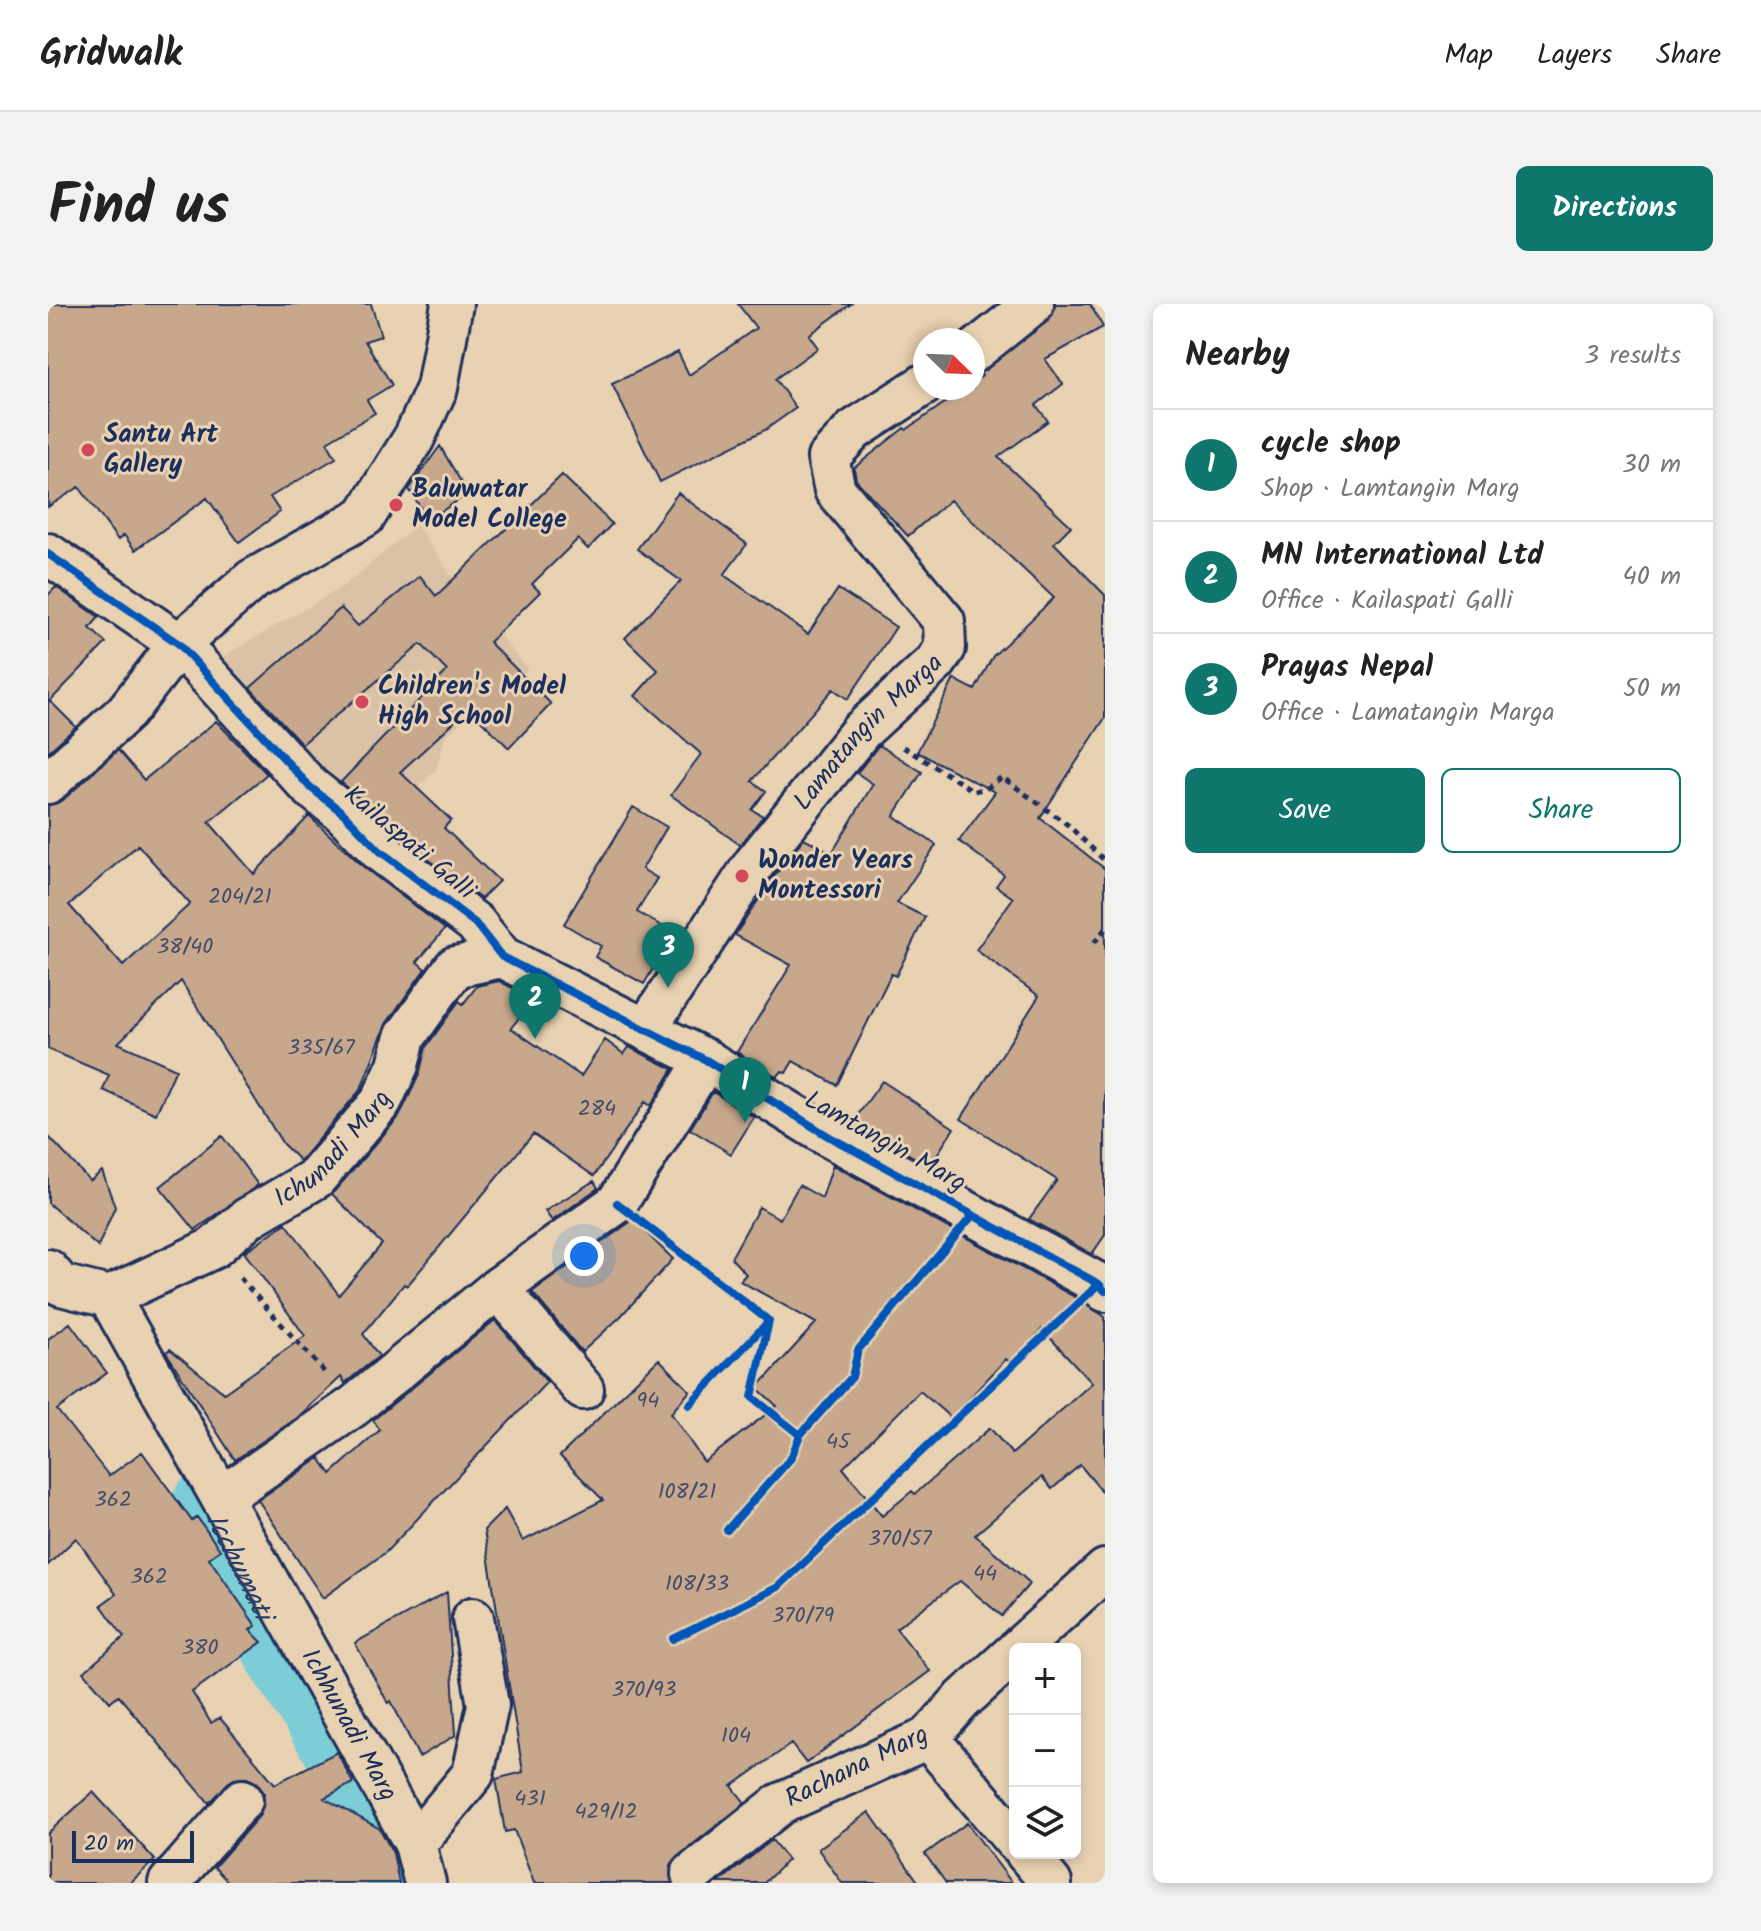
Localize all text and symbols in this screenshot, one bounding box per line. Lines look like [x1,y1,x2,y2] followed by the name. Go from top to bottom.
[40,25,182,85] text: Gridwalk
[1444,33,1493,78] text: Map
[1537,33,1612,78] text: Layers
[1656,33,1721,78] text: Share
[48,163,229,253] text: Find us
[1516,166,1713,251] button: Directions
[913,328,985,400] north arrow
[1185,329,1290,383] text: Nearby
[1584,335,1681,377] text: 3 results
[104,414,218,486] place label: Santu Art Gallery
[1261,420,1401,468] text: cycle shop
[79,441,97,459] marker: Santu Art Gallery
[1207,444,1215,486] text: 1
[1622,444,1681,486] text: 30 m
[1261,468,1520,510] text: Shop · Lamtangin Marg
[412,469,567,541] place label: Baluwatar Model College
[387,496,405,514] marker: Baluwatar Model College
[1261,532,1544,580] text: MN International Ltd
[1203,556,1219,598] text: 2
[1623,556,1681,598] text: 40 m
[1261,580,1512,622] text: Office · Kailaspati Galli
[783,644,953,821] street label: Lamatangin Marga
[1261,644,1433,692] text: Prayas Nepal
[378,666,566,738] place label: Children's Model High School
[1204,668,1218,710] text: 3
[1623,668,1681,710] text: 50 m
[1261,692,1555,734] text: Office · Lamatangin Marga
[353,693,371,711] marker: Children's Model High School
[1185,768,1425,853] button: Save
[1441,768,1681,853] button: Share
[334,775,486,912] street label: Kailaspati Galli
[758,840,913,912] place label: Wonder Years Montessori
[733,867,751,885] marker: Wonder Years Montessori
[208,880,272,915] house number: 204/21
[642,922,694,988] pin: 3
[157,930,213,965] house number: 38/40
[509,973,561,1039] pin: 2
[287,1031,355,1066] house number: 335/67
[719,1057,771,1123] pin: 1
[796,1080,974,1204] street label: Lamtangin Marg
[266,1084,404,1219] street label: Ichunadi Marg
[578,1092,616,1127] house number: 284
[564,1236,604,1276] your location
[637,1384,659,1419] house number: 94
[826,1425,851,1460] house number: 45
[658,1475,716,1510] house number: 108/21
[94,1483,132,1518] house number: 362
[193,1505,287,1633] water label: Icchumati
[868,1522,933,1557] house number: 370/57
[973,1557,997,1592] house number: 44
[130,1560,168,1595] house number: 362
[665,1567,729,1602] house number: 108/33
[772,1599,834,1634] house number: 370/79
[182,1631,218,1666] house number: 380
[289,1641,408,1809] street label: Ichhunadi Marg
[1009,1643,1081,1859] map controls
[1009,1643,1081,1715] button: +
[612,1673,676,1708] house number: 370/93
[778,1714,936,1820] street label: Rachana Marg
[1009,1715,1081,1787] button: −
[721,1719,751,1754] house number: 104
[514,1782,546,1817] house number: 431
[1009,1787,1081,1859] button: layers
[574,1795,638,1830] house number: 429/12
[72,1827,194,1863] scale bar
[84,1827,134,1862] text: 20 m

